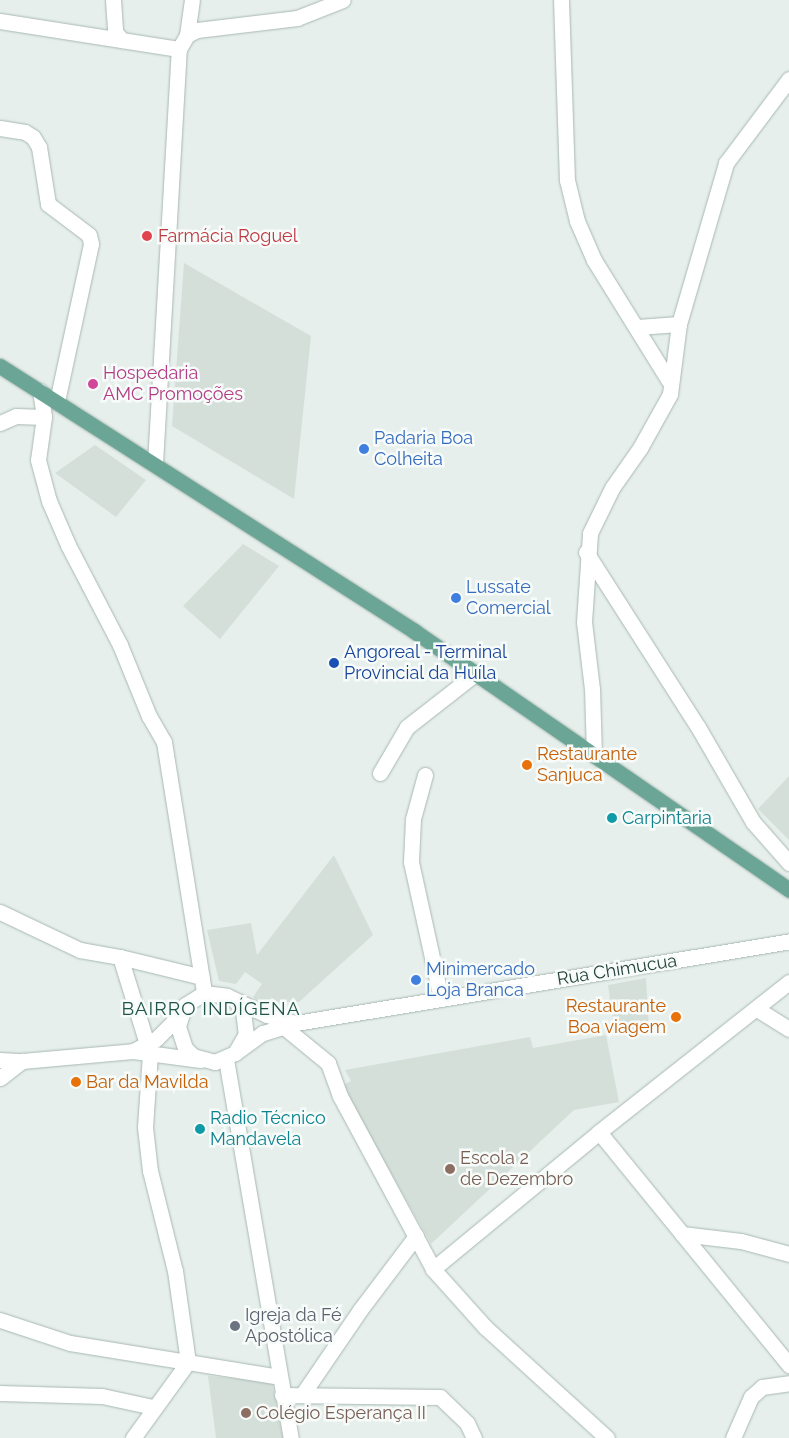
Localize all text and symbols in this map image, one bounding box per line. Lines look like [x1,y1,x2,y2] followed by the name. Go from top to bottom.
[158,225,298,247] place label: Farmácia Roguel
[140,229,154,243] marker: Farmácia Roguel
[103,363,243,406] place label: Hospedaria AMC Promoções
[87,378,99,390] marker: Hospedaria AMC Promoções
[374,428,473,470] place label: Padaria Boa Colheita
[358,443,370,455] marker: Padaria Boa Colheita
[466,577,551,620] place label: Lussate Comercial
[450,592,462,604] marker: Lussate Comercial
[344,642,508,684] place label: Angoreal - Terminal Provincial da Huíla
[328,657,340,669] marker: Angoreal - Terminal Provincial da Huíla
[537,744,637,786] place label: Restaurante Sanjuca
[521,759,533,771] marker: Restaurante Sanjuca
[622,807,712,829] place label: Carpintaria
[606,812,618,824] marker: Carpintaria
[556,950,678,990] street label: Rua Chimucua
[426,959,535,1002] place label: Minimercado Loja Branca
[410,974,422,986] marker: Minimercado Loja Branca
[566,996,666,1038] place label: Restaurante Boa viagem
[120,998,302,1020] district label: BAIRRO INDÍGENA
[670,1011,682,1023] marker: Restaurante Boa viagem
[86,1071,209,1093] place label: Bar da Mavilda
[70,1076,82,1088] marker: Bar da Mavilda
[210,1108,326,1150] place label: Radio Técnico Mandavela
[194,1123,206,1135] marker: Radio Técnico Mandavela
[460,1148,573,1190] place label: Escola 2 de Dezembro
[444,1163,456,1175] marker: Escola 2 de Dezembro
[245,1305,342,1348] place label: Igreja da Fé Apostólica
[229,1320,241,1332] marker: Igreja da Fé Apostólica
[256,1402,426,1424] place label: Colégio Esperança II
[240,1407,252,1419] marker: Colégio Esperança II

